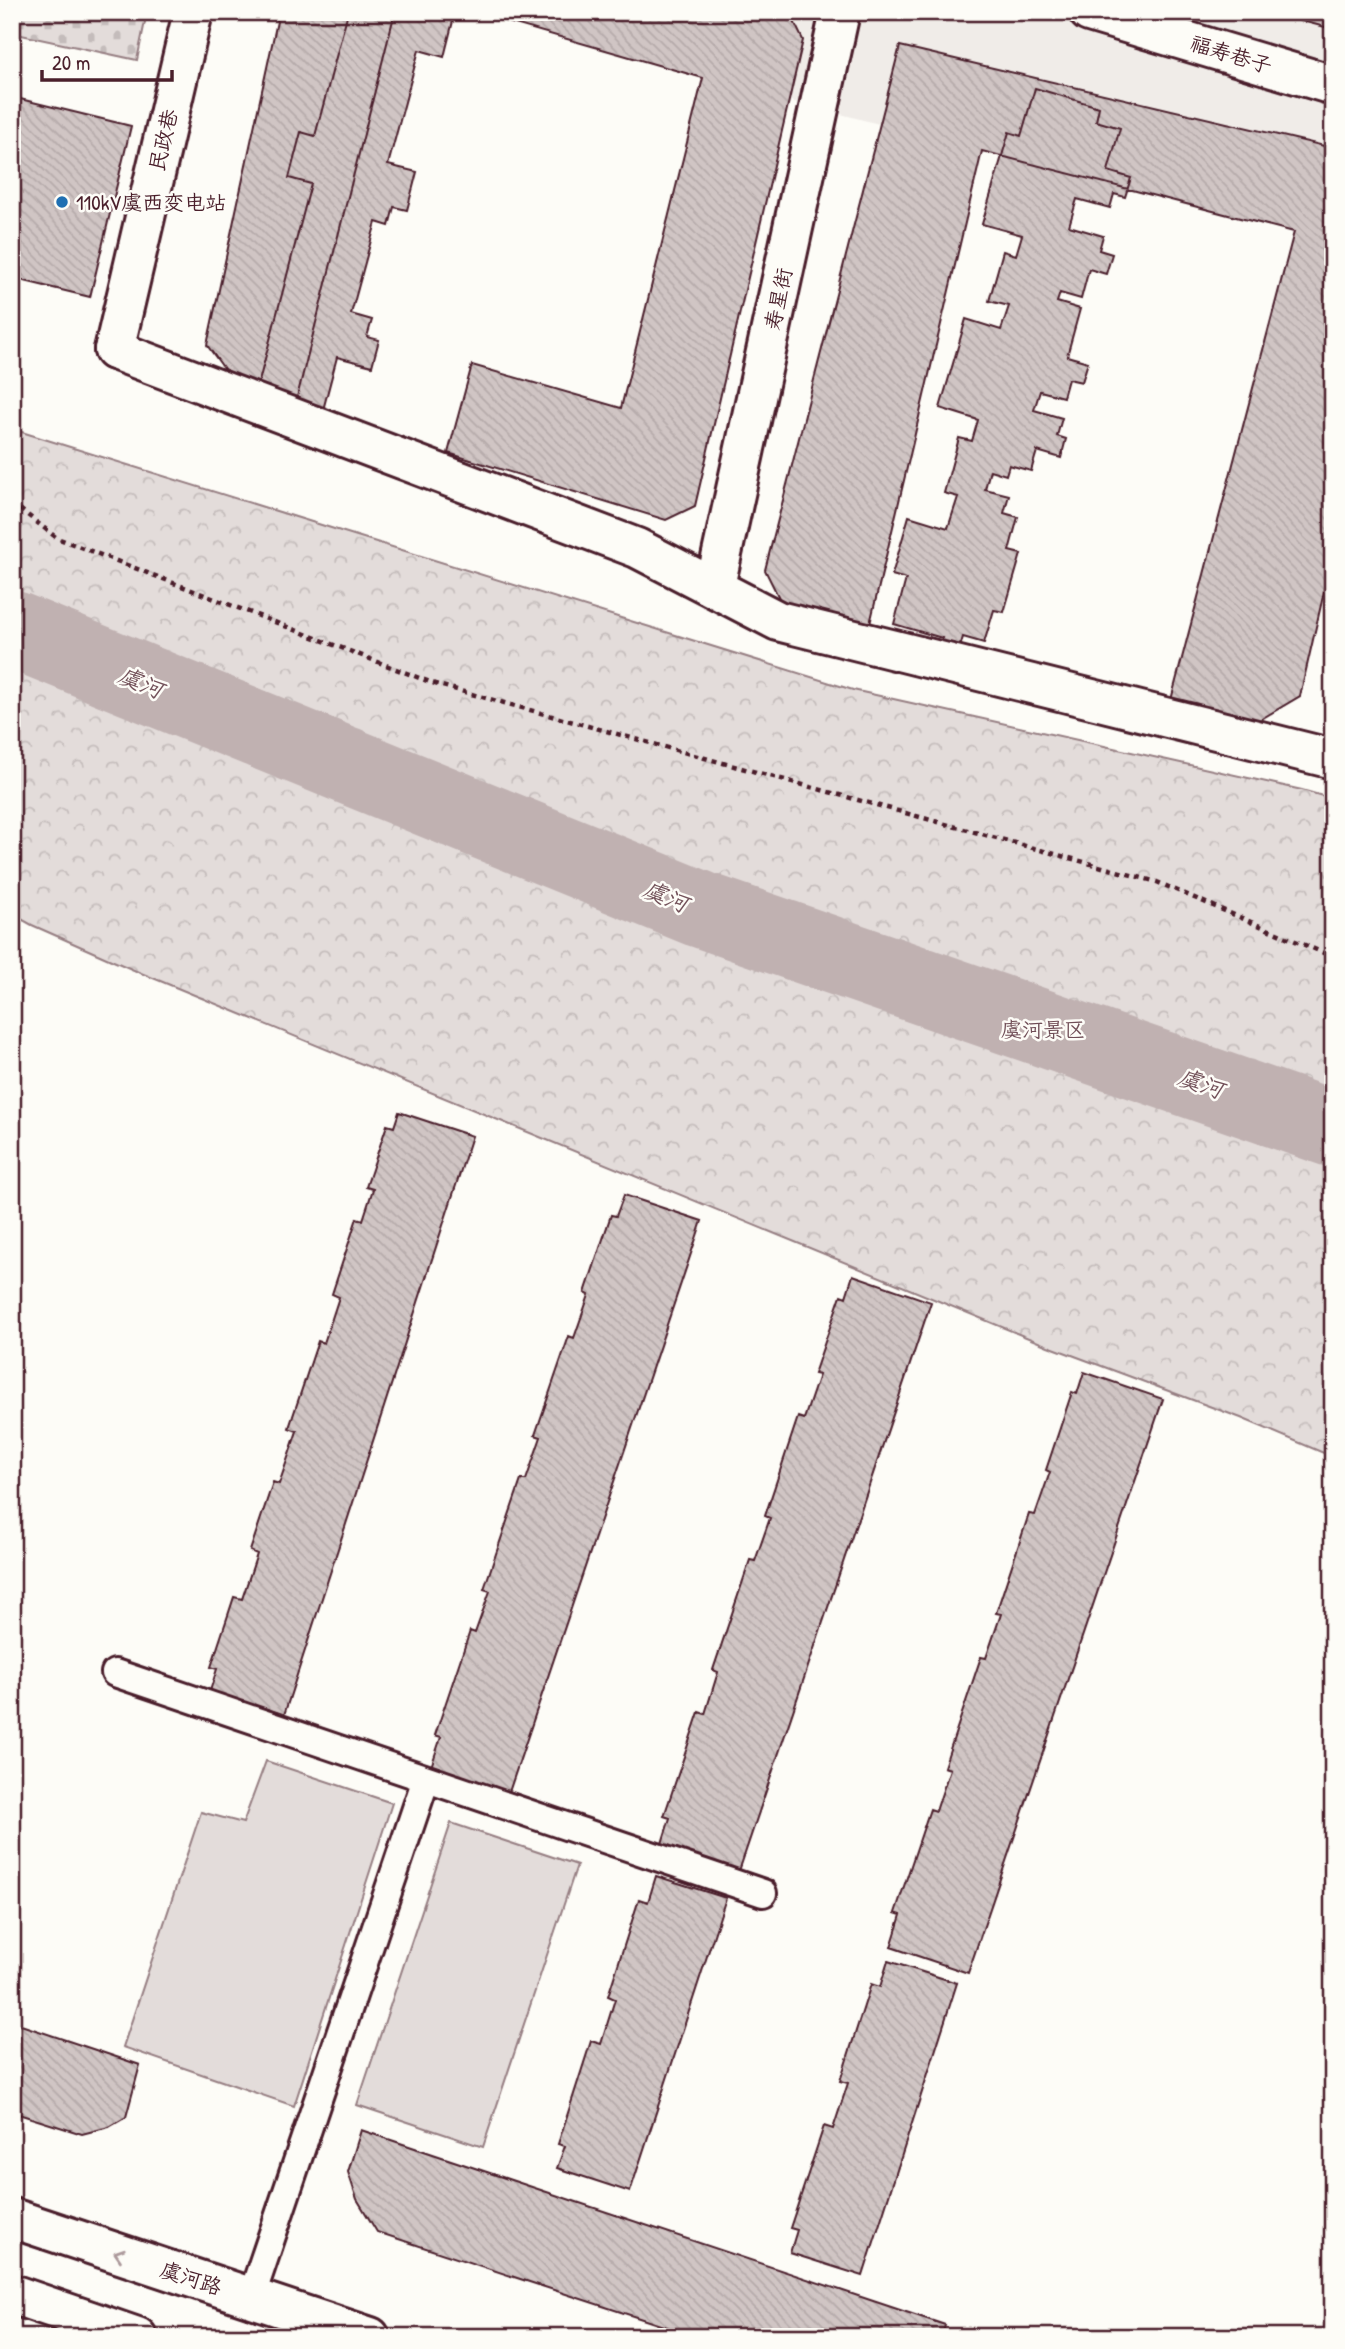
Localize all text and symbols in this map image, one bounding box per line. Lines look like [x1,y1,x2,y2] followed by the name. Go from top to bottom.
[1187,28,1275,80] street label: 福寿巷子
[42,38,172,82] scale bar
[52,48,90,77] text: 20 m
[142,106,184,174] street label: 民政巷
[76,188,226,217] place label: 110kV虞西变电站
[54,194,70,210] marker: 110kV虞西变电站
[757,265,799,333] street label: 寿星街
[114,659,172,706] water label: 虞河
[639,873,697,920] water label: 虞河
[1001,1015,1085,1044] park label: 虞河景区
[1174,1061,1232,1106] water label: 虞河
[113,2248,126,2262] one-way arrow
[157,2254,225,2302] street label: 虞河路

